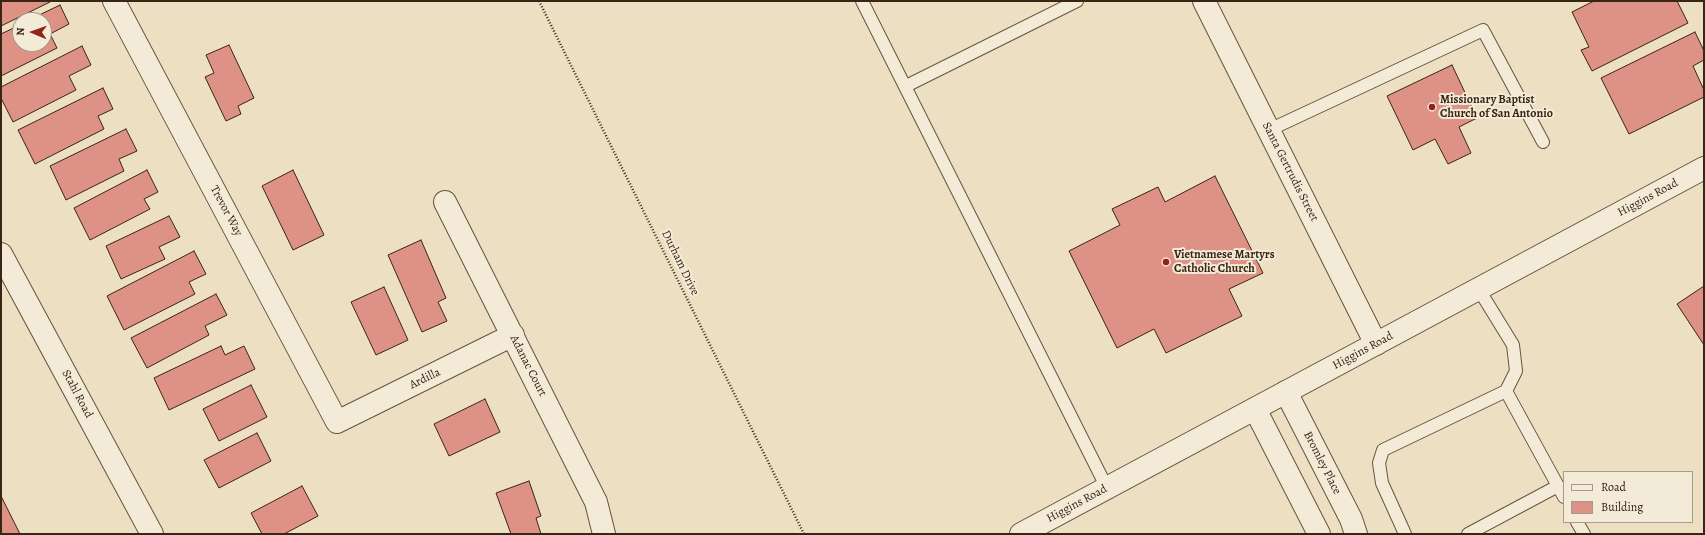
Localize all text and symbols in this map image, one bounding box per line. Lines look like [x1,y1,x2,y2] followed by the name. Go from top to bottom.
[12,12,52,52] north arrow
[13,27,28,36] text: N
[1440,93,1553,121] place label: Missionary Baptist Church of San Antonio
[1427,102,1437,112] marker: Missionary Baptist Church of San Antonio
[1259,120,1321,224] street label: Santa Gertrudis Street
[1615,176,1681,220] street label: Higgins Road
[207,183,245,239] street label: Trevor Way
[658,228,702,298] street label: Durham Drive
[1174,248,1275,276] place label: Vietnamese Martyrs Catholic Church
[1161,257,1171,267] marker: Vietnamese Martyrs Catholic Church
[1330,329,1396,373] street label: Higgins Road
[506,333,550,399] street label: Adanac Court
[407,365,443,393] street label: Ardilla
[58,367,96,421] street label: Stahl Road
[1300,429,1344,497] street label: Bromley Place
[1563,471,1693,523] legend
[1601,479,1626,495] text: Road
[1044,482,1110,526] street label: Higgins Road
[1601,499,1643,515] text: Building

